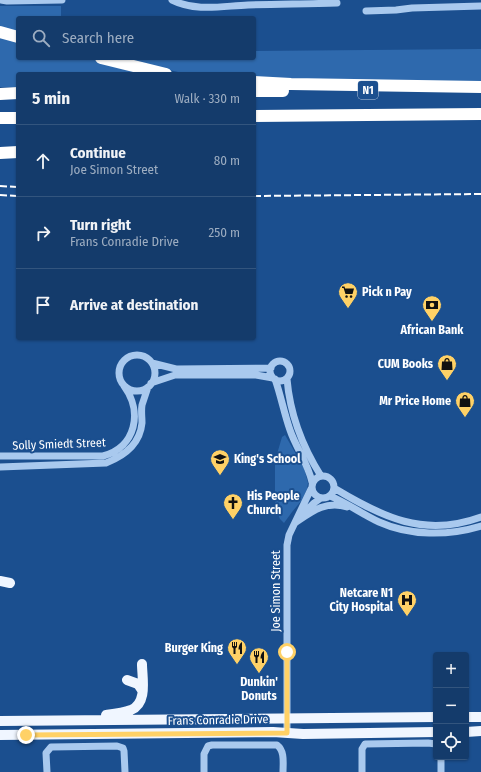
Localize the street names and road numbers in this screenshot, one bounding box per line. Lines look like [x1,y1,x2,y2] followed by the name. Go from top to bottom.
[358,81,378,99] road number: N1
[12,435,106,453] street label: Solly Smiedt Street
[269,550,283,632] street label: Joe Simon Street
[168,712,268,728] street label: Frans Conradie Drive

